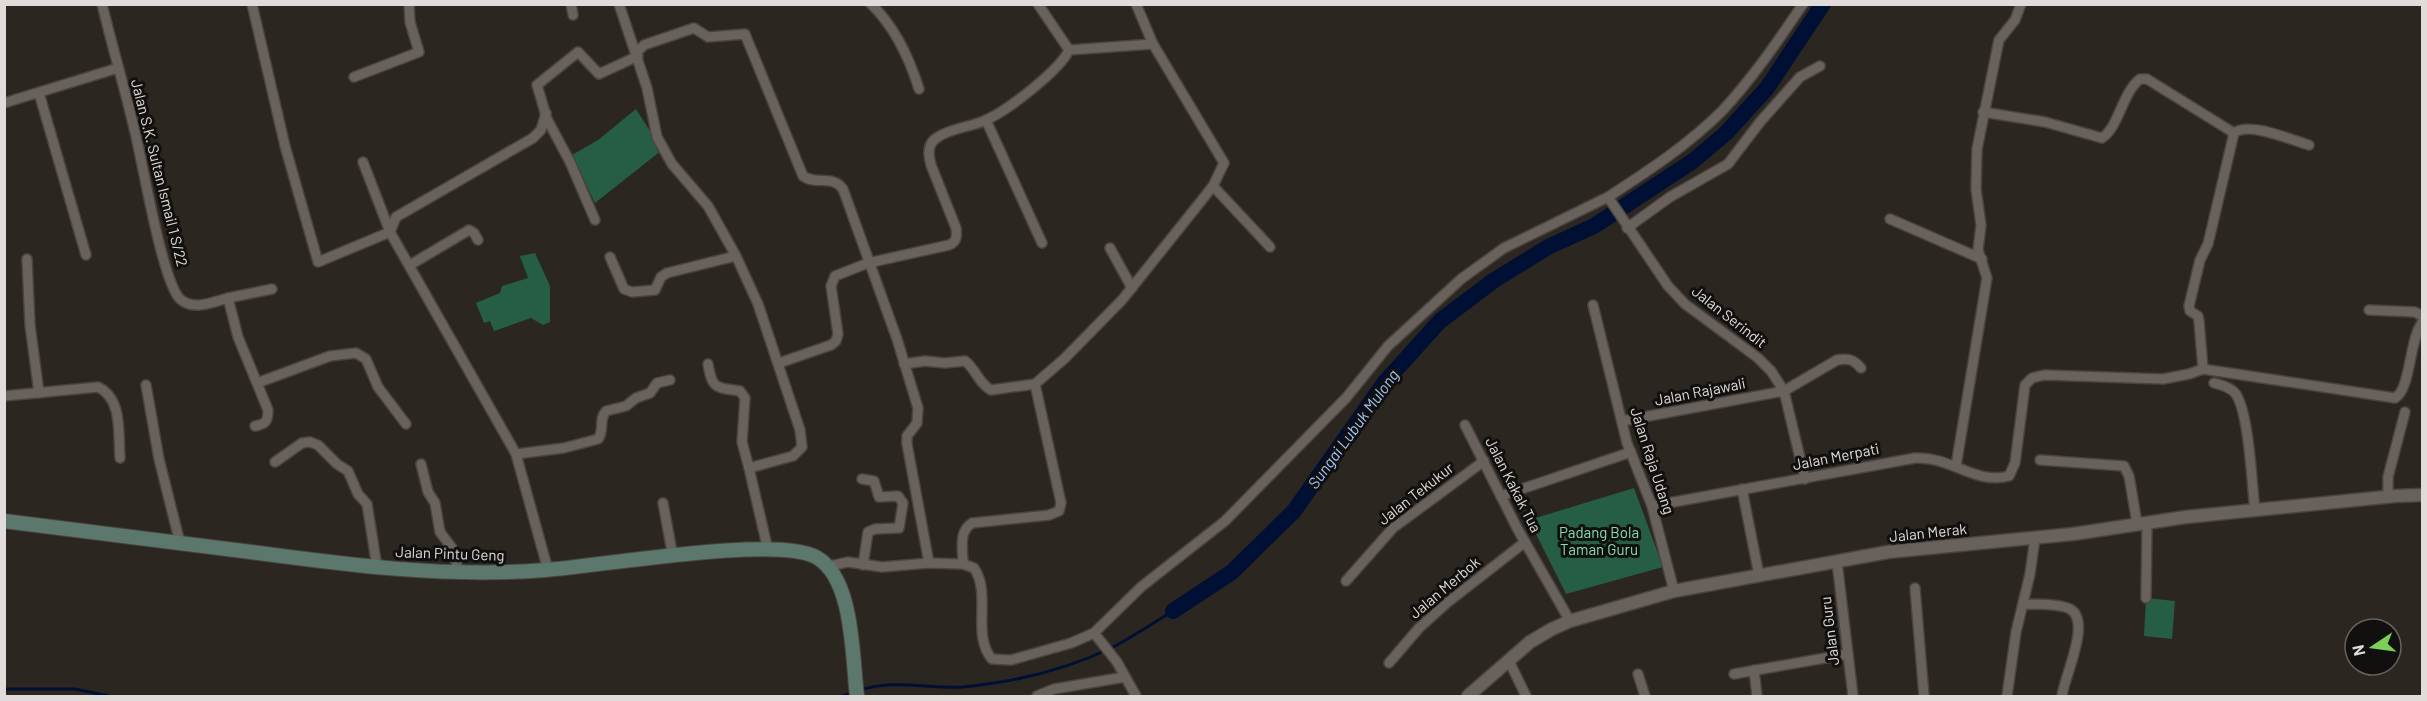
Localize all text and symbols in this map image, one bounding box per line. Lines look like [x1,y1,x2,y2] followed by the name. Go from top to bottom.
[128,77,192,268] street label: Jalan S.K. Sultan Ismail 1 S/22
[1689,281,1771,351] street label: Jalan Serindit
[1303,365,1402,492] water label: Sungai Lubuk Mulong
[1653,373,1747,409] street label: Jalan Rajawali
[1627,405,1679,516] street label: Jalan Raja Udang
[1482,434,1546,535] street label: Jalan Kakak Tua
[1791,439,1881,473] street label: Jalan Merpati
[1374,458,1457,528] street label: Jalan Tekukur
[1888,519,1968,545] street label: Jalan Merak
[1559,523,1639,558] park label: Padang Bola Taman Guru
[395,542,505,564] street label: Jalan Pintu Geng
[1405,552,1484,622] street label: Jalan Merbok
[1816,596,1842,667] street label: Jalan Guru
[2343,617,2403,677] north arrow
[2347,643,2368,658] text: N

